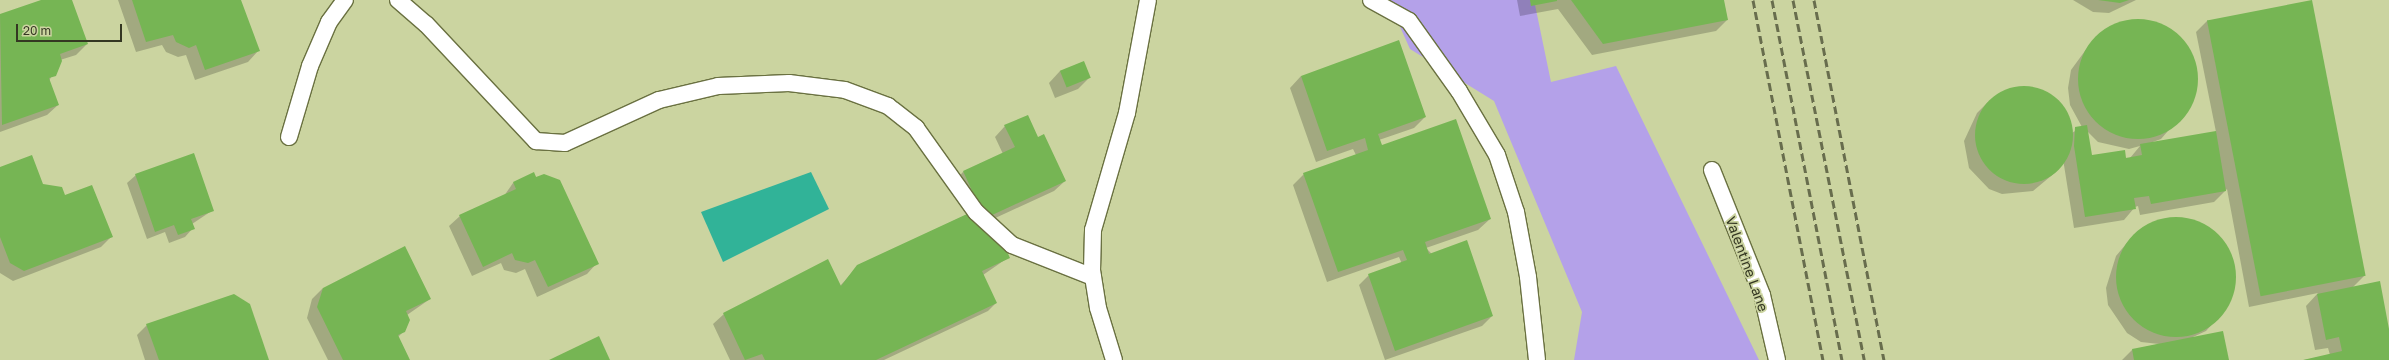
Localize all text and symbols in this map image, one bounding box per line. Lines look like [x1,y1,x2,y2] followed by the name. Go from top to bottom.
[18,16,124,42] scale bar
[23,23,51,38] text: 20 m
[1722,214,1772,314] street label: Valentine Lane

